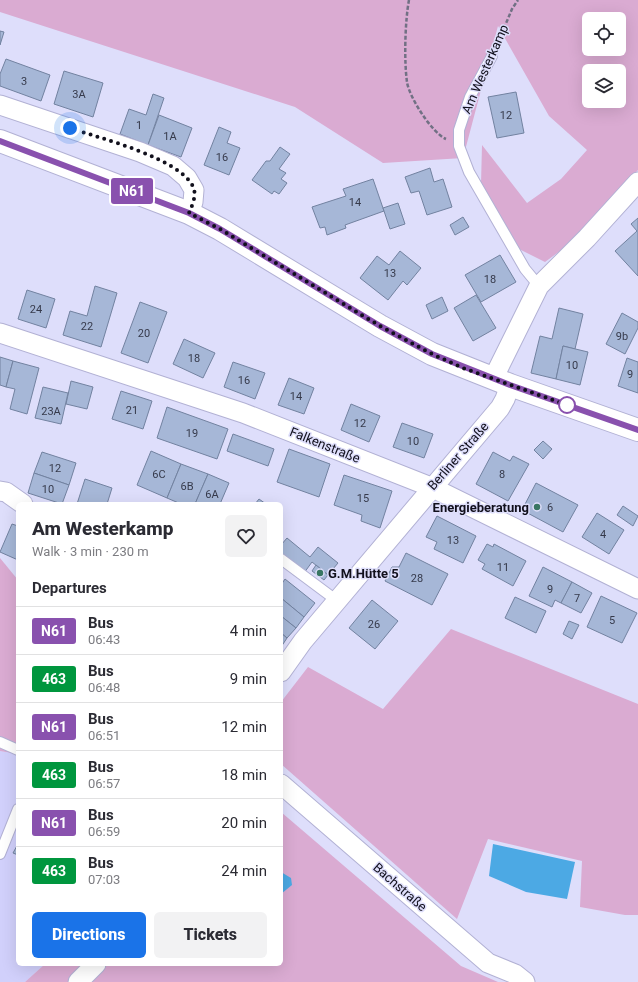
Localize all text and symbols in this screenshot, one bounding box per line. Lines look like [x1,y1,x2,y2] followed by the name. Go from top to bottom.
[582,12,626,108] map controls
[582,12,626,56] button: locate
[459,22,511,116] street label: Am Westerkamp
[582,64,626,108] button: layers
[21,75,27,88] house number: 3
[72,88,87,101] house number: 3A
[500,109,512,122] house number: 12
[60,118,80,138] your location
[136,119,142,132] house number: 1
[163,130,178,143] house number: 1A
[216,151,228,164] house number: 16
[109,178,155,204] line badge: N61
[119,183,145,199] text: N61
[349,196,361,209] house number: 14
[384,267,396,280] house number: 13
[484,273,496,286] house number: 18
[30,303,42,316] house number: 24
[81,320,93,333] house number: 22
[138,327,150,340] house number: 20
[616,330,628,343] house number: 9b
[188,352,200,365] house number: 18
[566,359,578,372] house number: 10
[627,368,633,381] house number: 9
[238,374,250,387] house number: 16
[290,390,302,403] house number: 14
[558,396,576,414] unlabelled marker
[126,404,138,417] house number: 21
[41,405,62,418] house number: 23A
[354,417,366,430] house number: 12
[424,419,492,493] street label: Berliner Straße
[288,424,362,466] street label: Falkenstraße
[186,427,198,440] house number: 19
[407,435,419,448] house number: 10
[49,462,61,475] house number: 12
[152,468,166,481] house number: 6C
[499,468,505,481] house number: 8
[180,480,194,493] house number: 6B
[42,483,54,496] house number: 10
[205,488,220,501] house number: 6A
[357,492,369,505] house number: 15
[433,500,529,515] place label: Energieberatung
[547,501,553,514] house number: 6
[532,502,542,512] marker: Energieberatung
[225,515,267,557] button: heart
[32,517,173,540] text: Am Westerkamp
[600,528,606,541] house number: 4
[447,534,459,547] house number: 13
[32,544,149,559] text: Walk · 3 min · 230 m
[497,561,509,574] house number: 11
[328,566,399,581] place label: G.M.Hütte 5
[315,568,325,578] marker: G.M.Hütte 5
[411,572,423,585] house number: 28
[32,579,107,597] text: Departures
[547,583,553,596] house number: 9
[574,592,580,605] house number: 7
[88,614,114,632] text: Bus
[609,614,615,627] house number: 5
[368,618,380,631] house number: 26
[230,622,267,640] text: 4 min
[41,623,67,639] text: N61
[88,632,120,647] text: 06:43
[88,662,114,680] text: Bus
[230,670,267,688] text: 9 min
[42,671,66,687] text: 463
[88,680,120,695] text: 06:48
[88,710,114,728] text: Bus
[221,718,267,736] text: 12 min
[41,719,67,735] text: N61
[88,728,120,743] text: 06:51
[88,758,114,776] text: Bus
[221,766,267,784] text: 18 min
[42,767,66,783] text: 463
[88,776,120,791] text: 06:57
[88,806,114,824] text: Bus
[221,814,267,832] text: 20 min
[41,815,67,831] text: N61
[88,824,120,839] text: 06:59
[88,854,114,872] text: Bus
[370,860,430,914] street label: Bachstraße
[221,862,267,880] text: 24 min
[42,863,66,879] text: 463
[88,872,120,887] text: 07:03
[32,912,146,958] button: Directions
[154,912,267,958] button: Tickets

